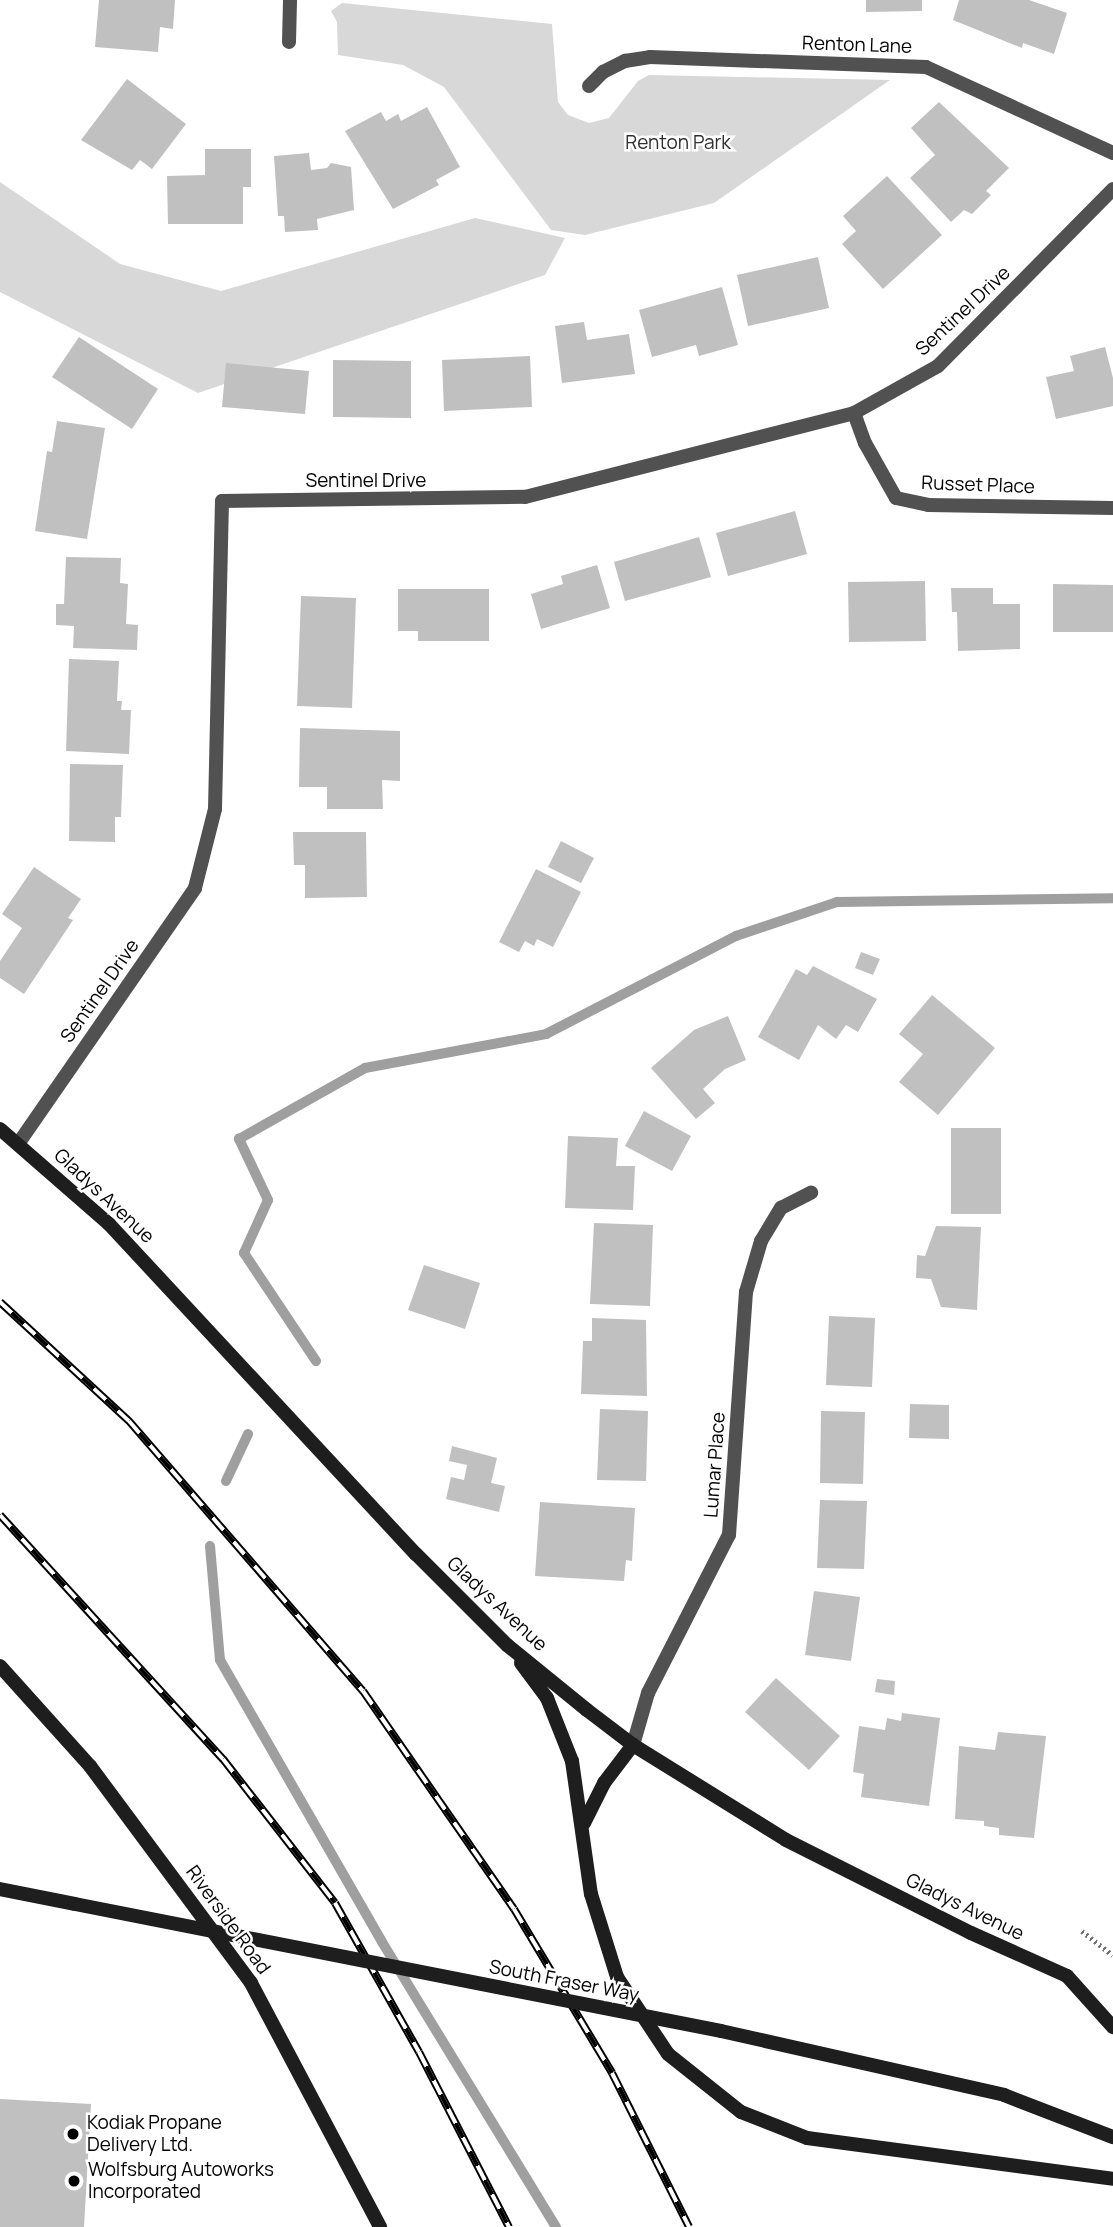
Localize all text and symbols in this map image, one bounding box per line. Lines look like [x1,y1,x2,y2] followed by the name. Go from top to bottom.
[802,32,912,58] street label: Renton Lane
[625,132,731,154] park label: Renton Park
[911,261,1015,361] street label: Sentinel Drive
[306,470,426,492] street label: Sentinel Drive
[921,472,1035,498] street label: Russet Place
[56,935,144,1047] street label: Sentinel Drive
[49,1144,159,1248] street label: Gladys Avenue
[700,1411,730,1519] street label: Lumar Place
[442,1552,552,1656] street label: Gladys Avenue
[181,1861,275,1979] street label: Riverside Road
[902,1869,1028,1945] street label: Gladys Avenue
[487,1955,641,2007] street label: South Fraser Way
[87,2112,222,2156] place label: Kodiak Propane Delivery Ltd.
[65,2126,81,2142] marker: Kodiak Propane Delivery Ltd.
[88,2159,274,2203] place label: Wolfsburg Autoworks Incorporated
[66,2173,82,2189] marker: Wolfsburg Autoworks Incorporated

